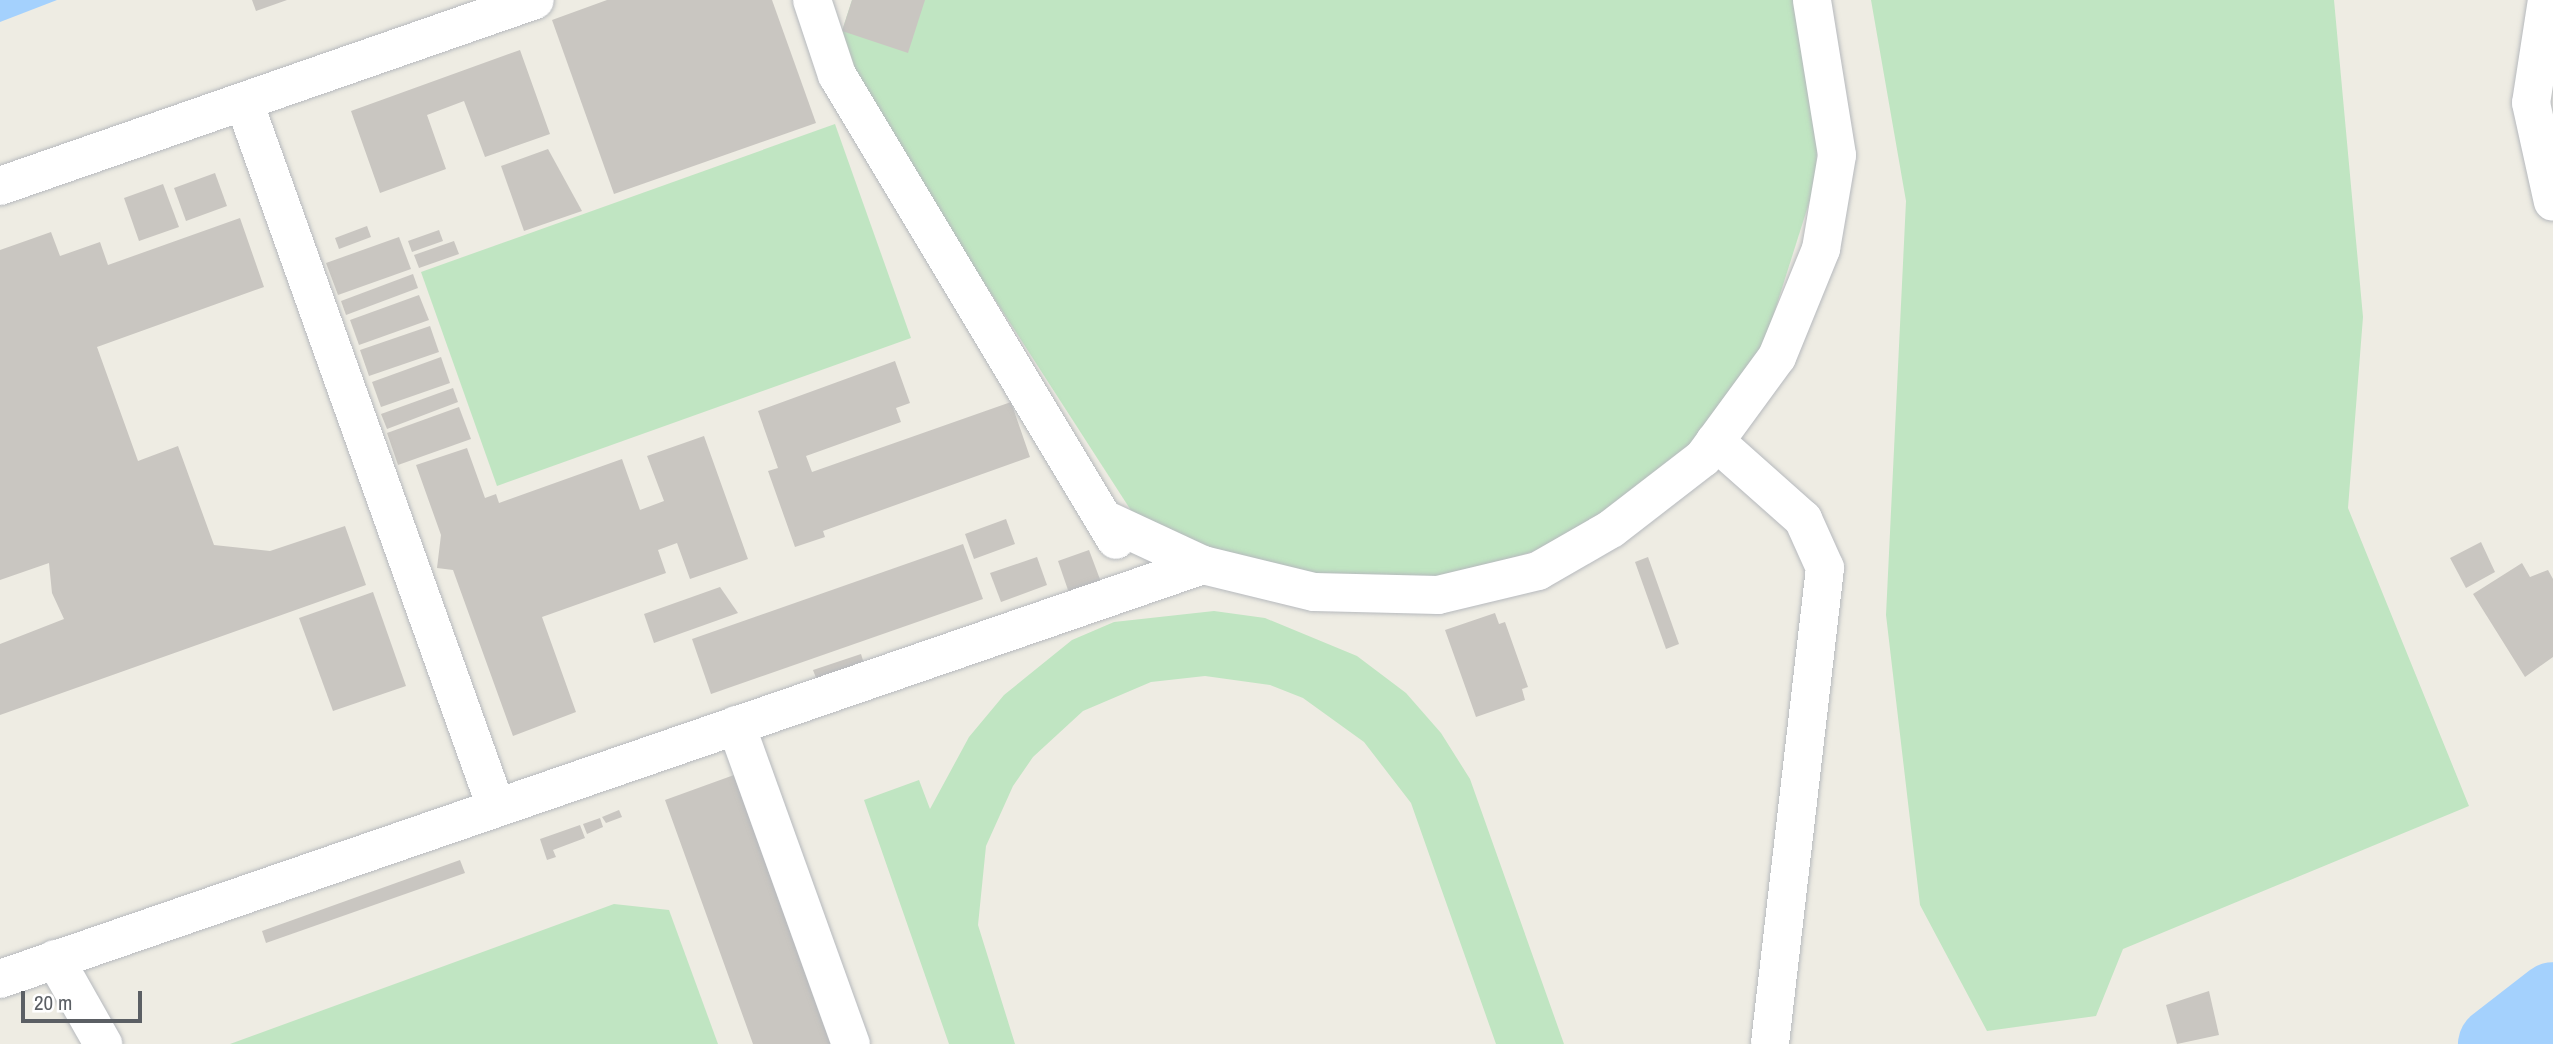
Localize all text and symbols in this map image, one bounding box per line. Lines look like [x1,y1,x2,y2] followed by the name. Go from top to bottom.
[24,978,145,1022] scale bar
[34,988,72,1017] text: 20 m

